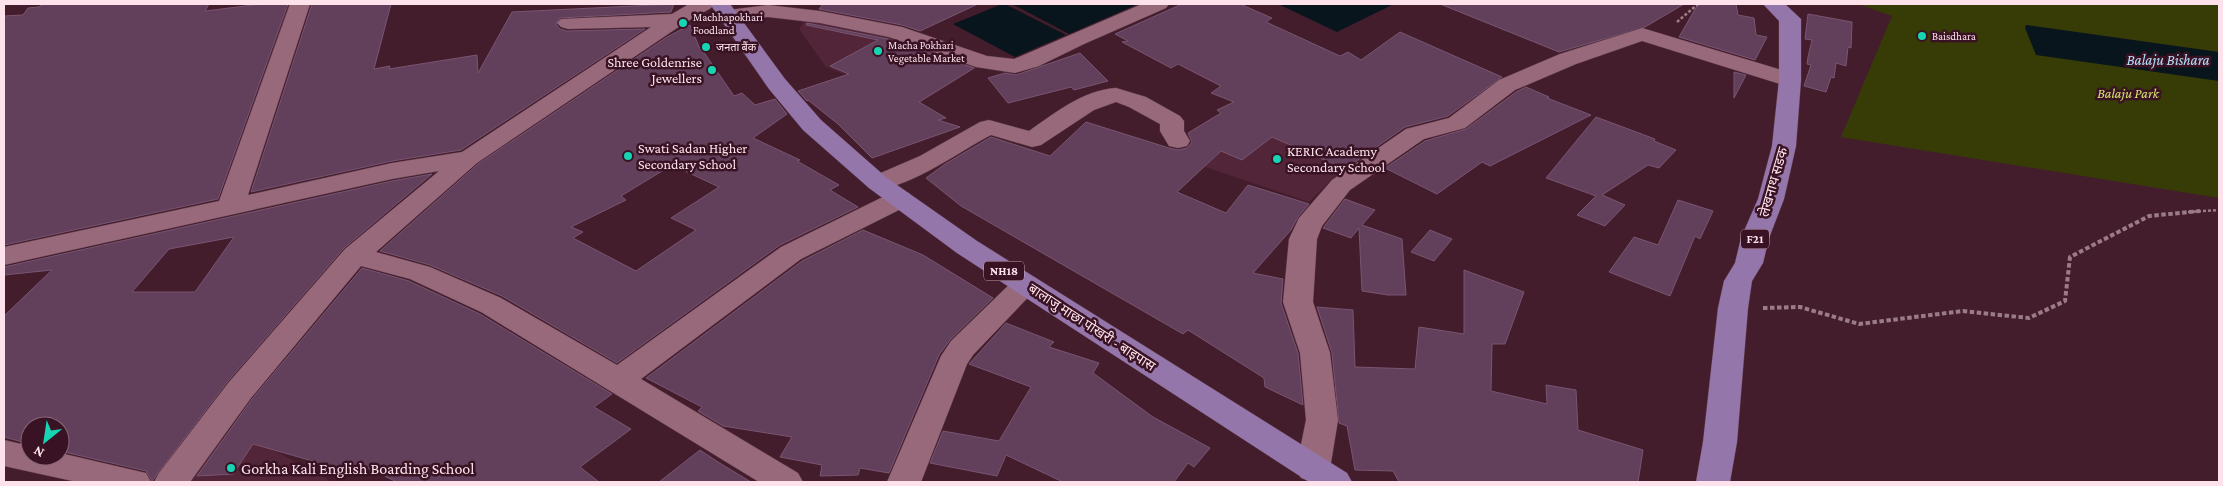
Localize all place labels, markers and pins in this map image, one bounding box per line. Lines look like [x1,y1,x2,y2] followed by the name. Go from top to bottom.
[693,11,763,36] place label: Machhapokhari Foodland
[677,17,689,29] marker: Machhapokhari Foodland
[1916,30,1928,42] marker: Baisdhara
[1932,30,1976,42] place label: Baisdhara
[888,39,965,65] place label: Macha Pokhari Vegetable Market
[700,41,712,53] marker: जनता बैंक
[716,41,757,53] place label: जनता बैंक
[872,45,884,57] marker: Macha Pokhari Vegetable Market
[608,54,702,86] place label: Shree Goldenrise Jewellers
[706,64,718,76] marker: Shree Goldenrise Jewellers
[638,140,747,172] place label: Swati Sadan Higher Secondary School
[1287,143,1386,175] place label: KERIC Academy Secondary School
[622,150,634,162] marker: Swati Sadan Higher Secondary School
[1271,153,1283,165] marker: KERIC Academy Secondary School
[241,460,474,478] place label: Gorkha Kali English Boarding School
[225,462,237,474] marker: Gorkha Kali English Boarding School

